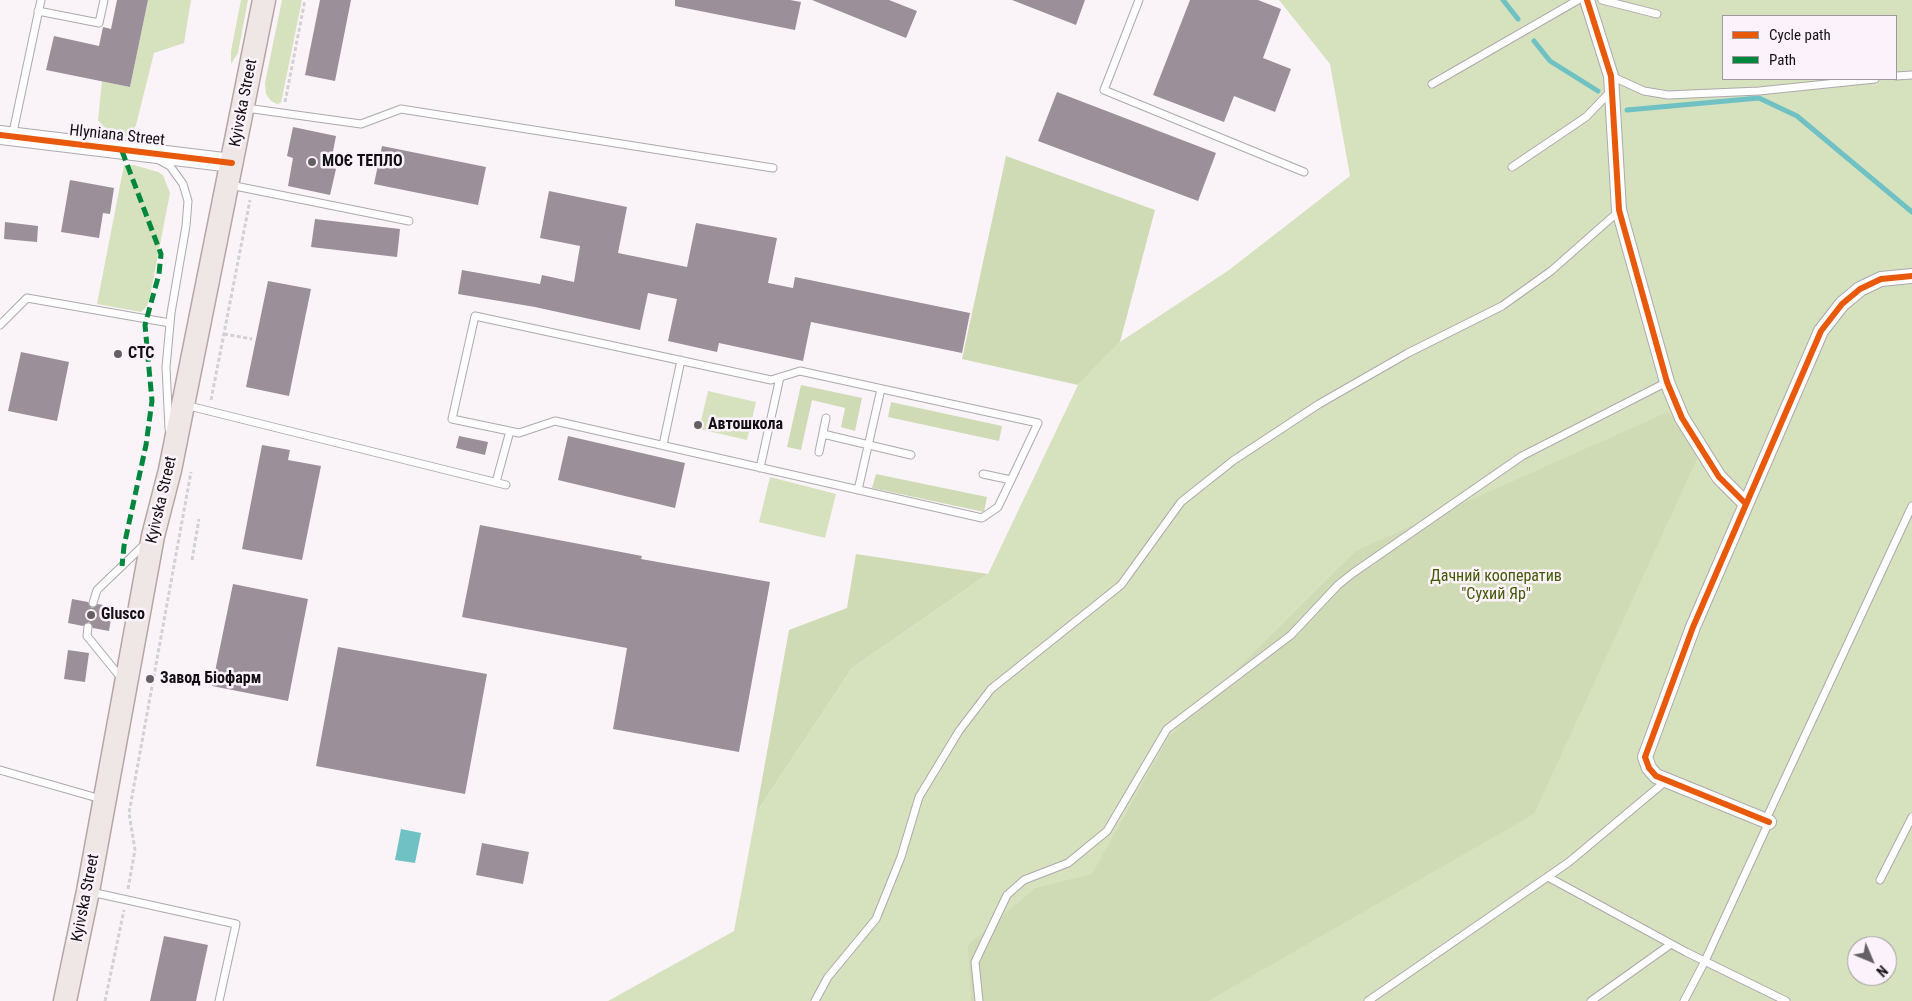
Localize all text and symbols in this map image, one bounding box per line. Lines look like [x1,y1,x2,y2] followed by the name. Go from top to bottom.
[1722,15,1897,80] legend
[1769,26,1831,44] text: Cycle path
[1769,51,1796,69] text: Path
[226,58,262,148] street label: Kyivska Street
[68,121,166,151] street label: Hlyniana Street
[322,152,403,172] place label: МОЄ ТЕПЛО
[306,156,318,168] marker: МОЄ ТЕПЛО
[128,344,154,364] place label: СТС
[112,348,124,360] marker: СТС
[708,415,783,435] place label: Автошкола
[692,419,704,431] marker: Автошкола
[143,455,181,545] street label: Kyivska Street
[1430,567,1562,605] park label: Дачний кооператив "Сухий Яр"
[101,605,145,625] place label: Glusco
[85,609,97,621] marker: Glusco
[160,669,261,689] place label: Завод Біофарм
[144,673,156,685] marker: Завод Біофарм
[68,853,104,943] street label: Kyivska Street
[1847,936,1897,986] north arrow
[1873,962,1891,980] text: N

